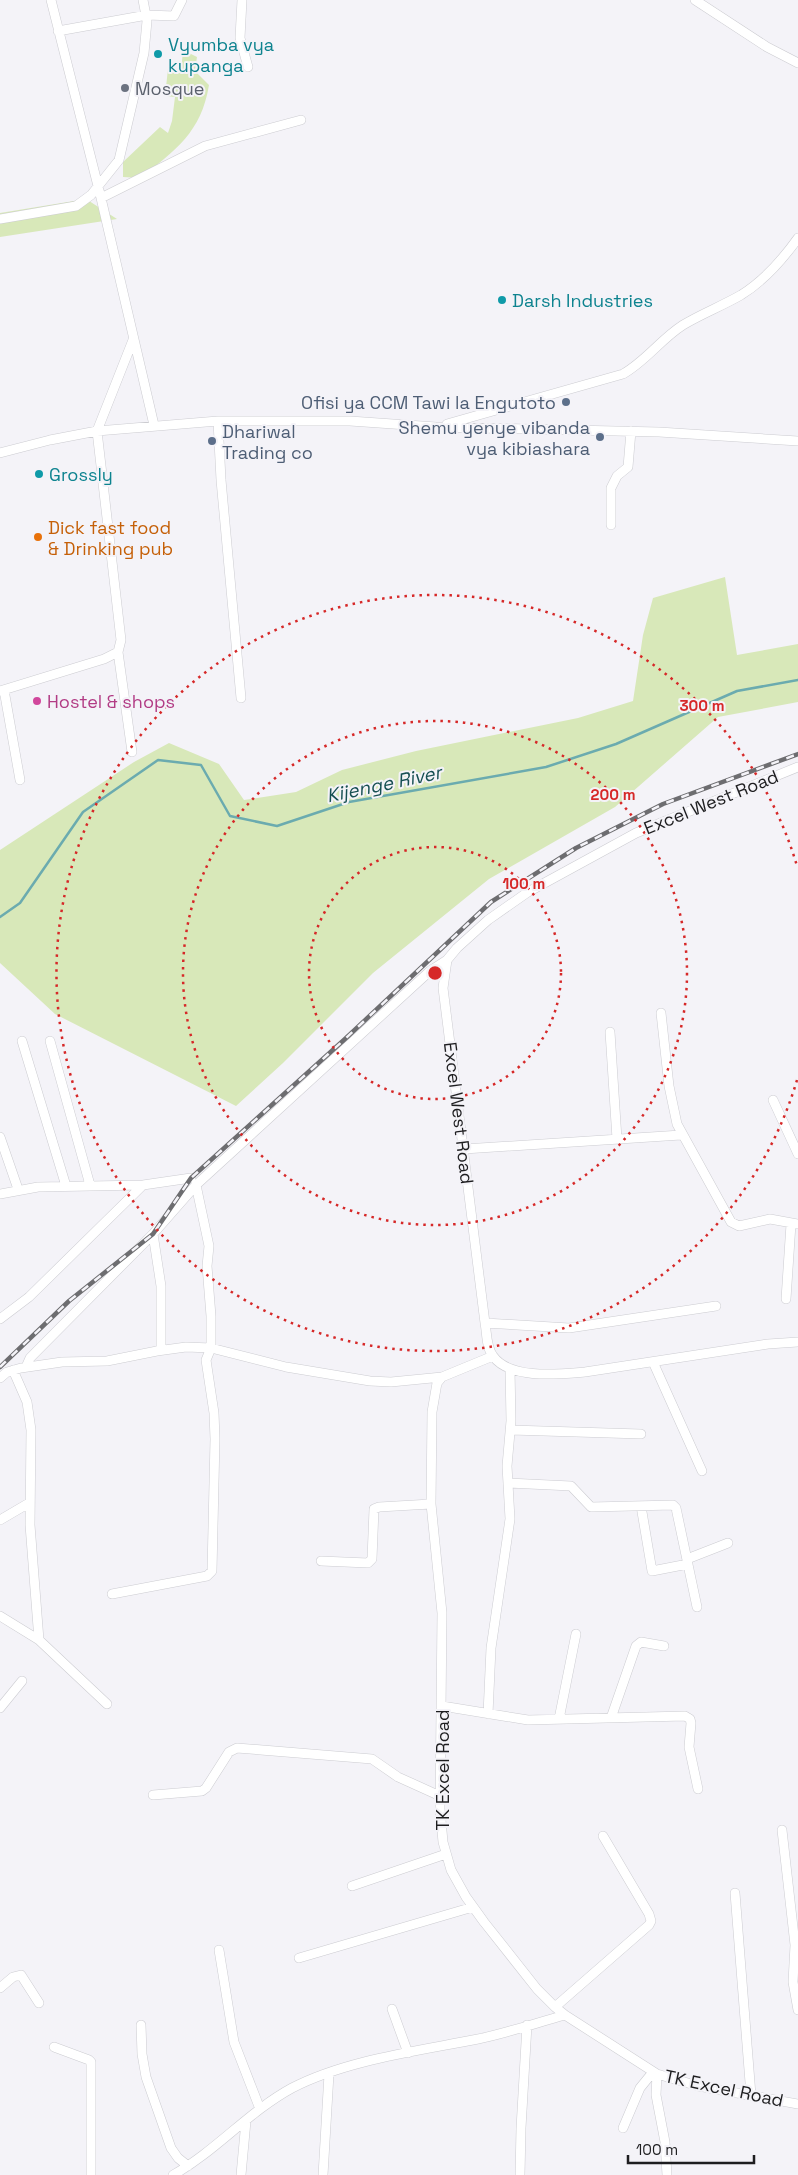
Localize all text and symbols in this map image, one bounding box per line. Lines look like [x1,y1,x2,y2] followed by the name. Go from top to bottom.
[168,33,274,77] place label: Vyumba vya kupanga
[152,48,164,60] marker: Vyumba vya kupanga
[135,77,204,100] place label: Mosque
[119,82,131,94] marker: Mosque
[512,289,653,312] place label: Darsh Industries
[496,294,508,306] marker: Darsh Industries
[301,391,556,414] place label: Ofisi ya CCM Tawi la Engutoto
[560,396,572,408] marker: Ofisi ya CCM Tawi la Engutoto
[398,416,590,460] place label: Shemu yenye vibanda vya kibiashara
[222,420,313,464] place label: Dhariwal Trading co
[594,431,606,443] marker: Shemu yenye vibanda vya kibiashara
[206,435,218,447] marker: Dhariwal Trading co
[49,463,113,486] place label: Grossly
[33,468,45,480] marker: Grossly
[48,516,173,560] place label: Dick fast food & Drinking pub
[32,531,44,543] marker: Dick fast food & Drinking pub
[47,690,175,713] place label: Hostel & shops
[31,695,43,707] marker: Hostel & shops
[679,696,725,715] text: 300 m
[324,759,446,808] water label: Kijenge River
[640,765,782,839] street label: Excel West Road
[591,785,635,804] text: 200 m
[503,874,545,893] text: 100 m
[426,964,444,982] centre of rings
[439,1041,479,1185] street label: Excel West Road
[431,1709,454,1831] street label: TK Excel Road
[662,2064,786,2112] street label: TK Excel Road
[628,2132,754,2164] scale bar
[636,2140,678,2159] text: 100 m

